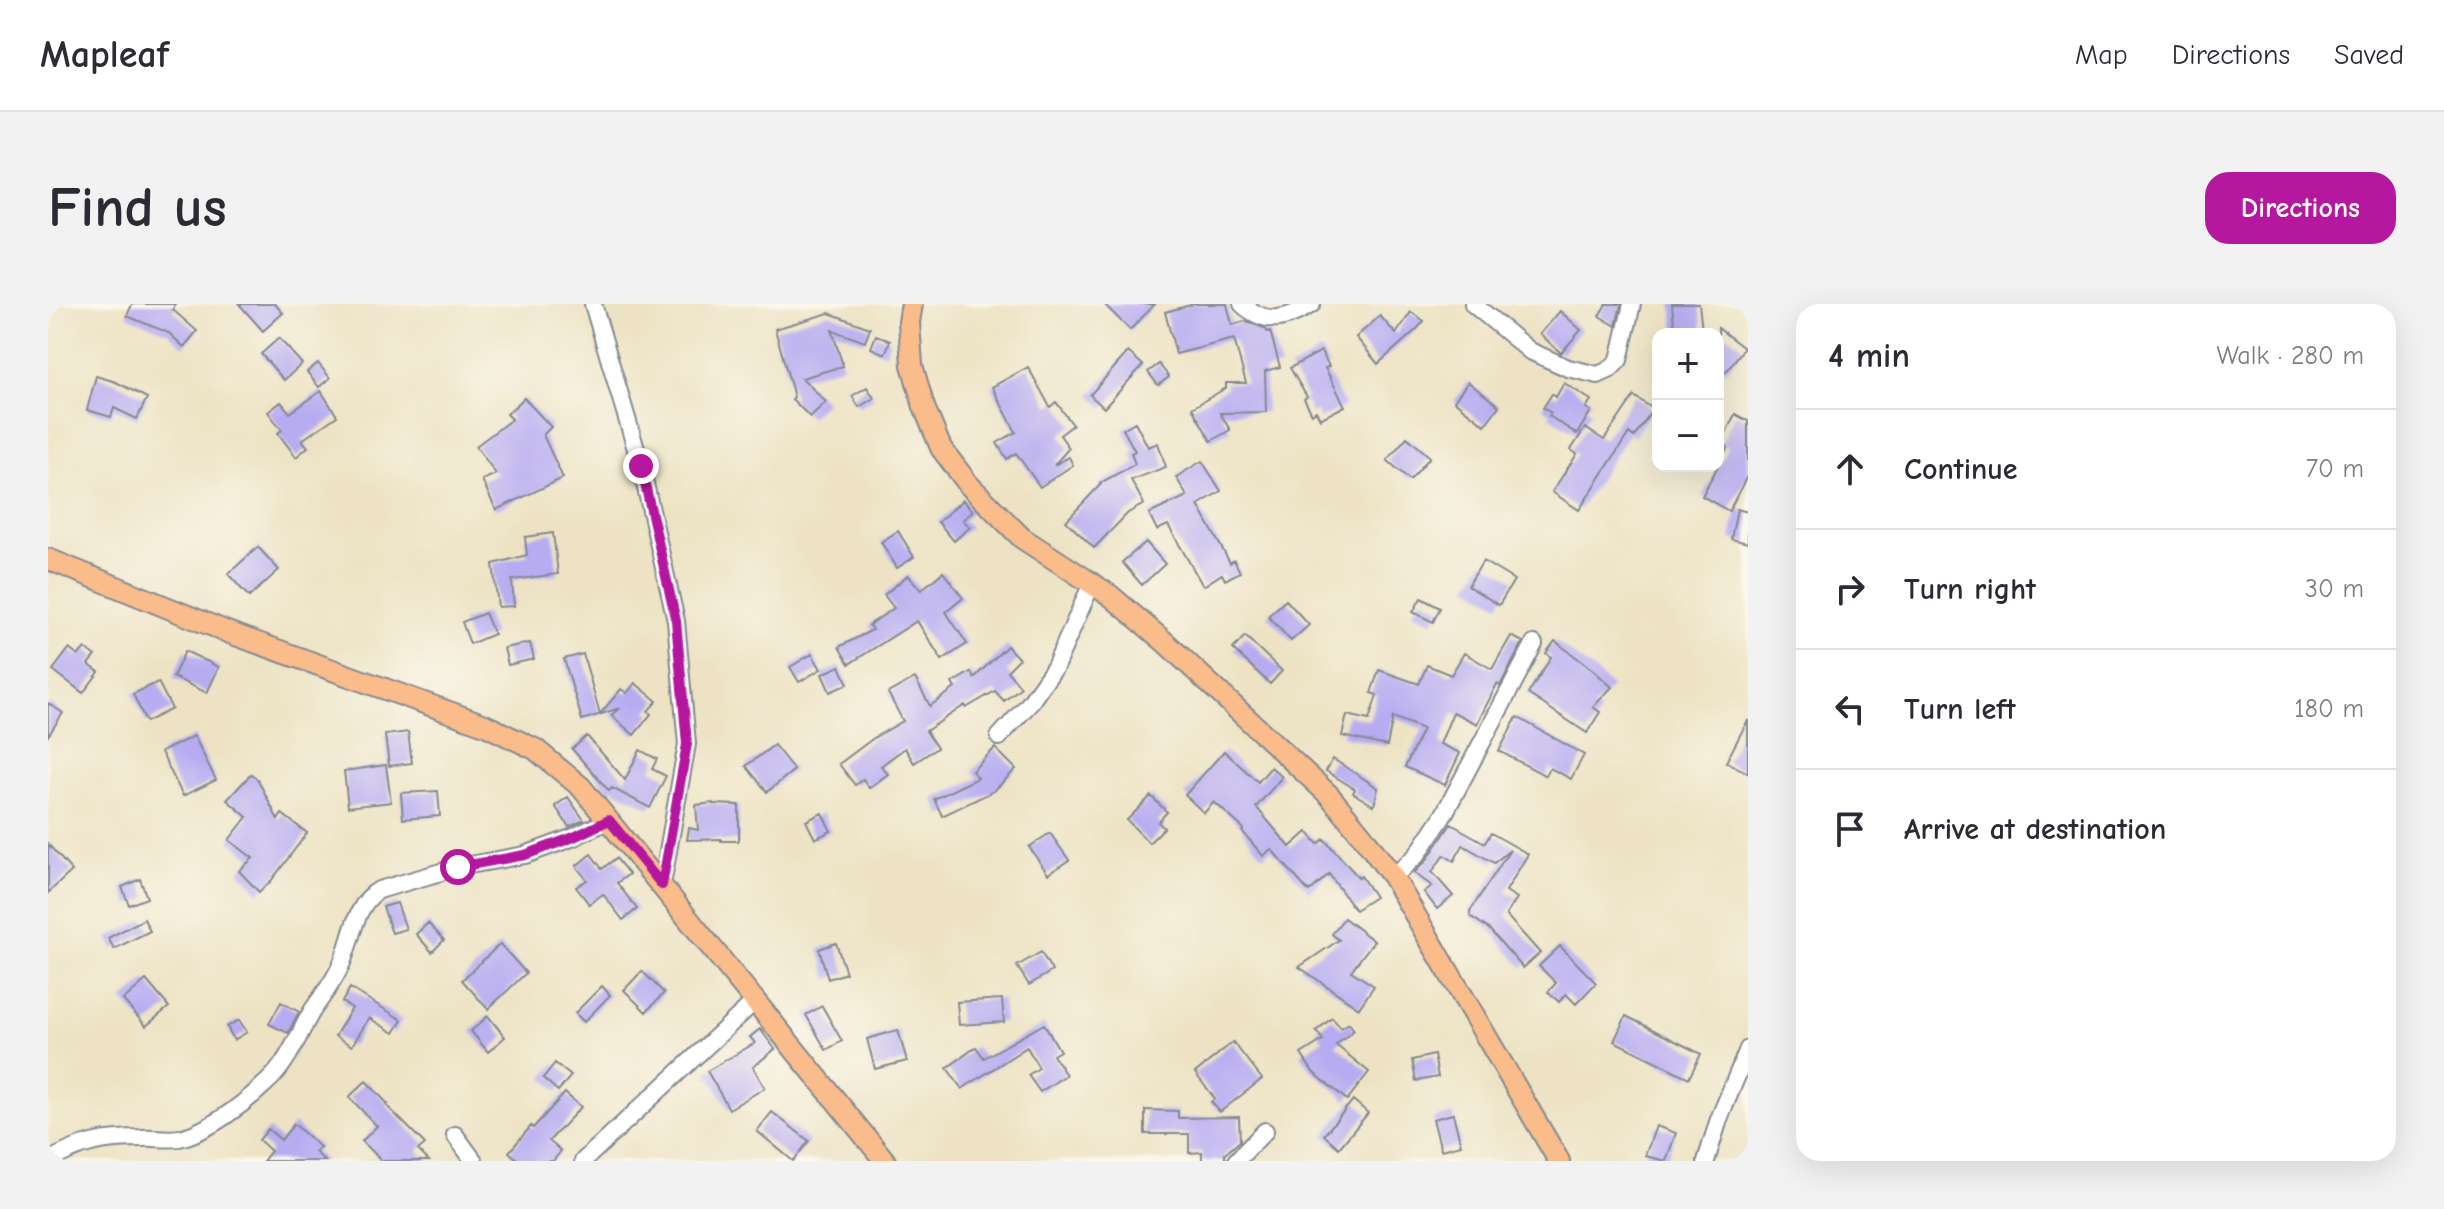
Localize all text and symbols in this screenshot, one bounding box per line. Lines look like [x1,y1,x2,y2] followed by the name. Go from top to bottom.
[40,33,169,77] text: Mapleaf
[2075,39,2128,71] text: Map
[2172,39,2290,71] text: Directions
[2334,39,2404,71] text: Saved
[2205,172,2396,244] button: Directions
[48,176,227,240] text: Find us
[1652,328,1724,472] map controls
[1652,328,1724,400] button: +
[1828,336,1910,376] text: 4 min
[2217,341,2364,371] text: Walk · 280 m
[1652,400,1724,472] button: −
[1828,447,1872,491] icon: ahead
[623,448,659,484] route end
[1904,452,2018,487] text: Continue
[2306,454,2364,484] text: 70 m
[1828,567,1872,611] icon: right
[1904,572,2036,607] text: Turn right
[2305,574,2364,604] text: 30 m
[1828,687,1872,731] icon: left
[1904,692,2016,727] text: Turn left
[2294,694,2364,724] text: 180 m
[1828,807,1872,851] icon: arrive
[1904,812,2166,847] text: Arrive at destination
[440,849,476,885] route start

